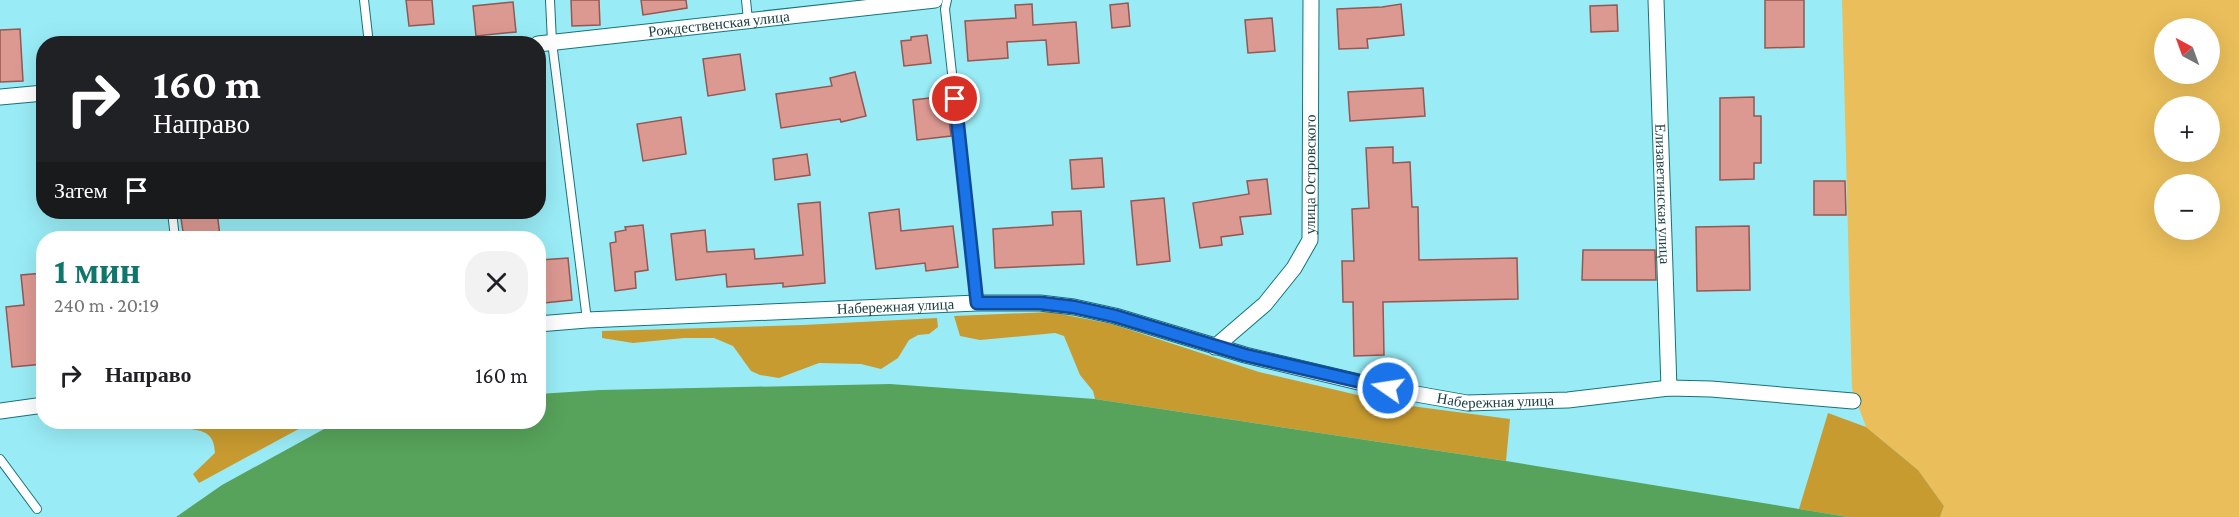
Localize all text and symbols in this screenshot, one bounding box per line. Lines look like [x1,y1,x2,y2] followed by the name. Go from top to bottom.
[647,8,791,40] street label: Рождественская улица
[2154,18,2220,84] north arrow
[2154,18,2220,240] map controls
[54,60,132,138] icon: right
[153,60,261,107] text: 160 m
[929,73,980,124] pin
[938,82,971,115] icon: arrive
[2154,96,2220,162] button: +
[153,109,250,139] text: Направо
[1302,114,1319,235] street label: улица Островского
[1652,123,1673,265] street label: Елизаветинская улица
[120,174,153,207] icon: arrive
[2154,174,2220,240] button: −
[54,178,108,203] text: Затем
[54,251,140,291] text: 1 мин
[465,251,528,314] button: close
[54,294,159,316] text: 240 m · 20:19
[836,296,955,317] street label: Набережная улица
[1356,356,1420,420] position arrow
[54,359,87,392] icon: right
[105,362,191,387] text: Направо
[475,363,528,388] text: 160 m
[1436,390,1555,411] street label: Набережная улица

